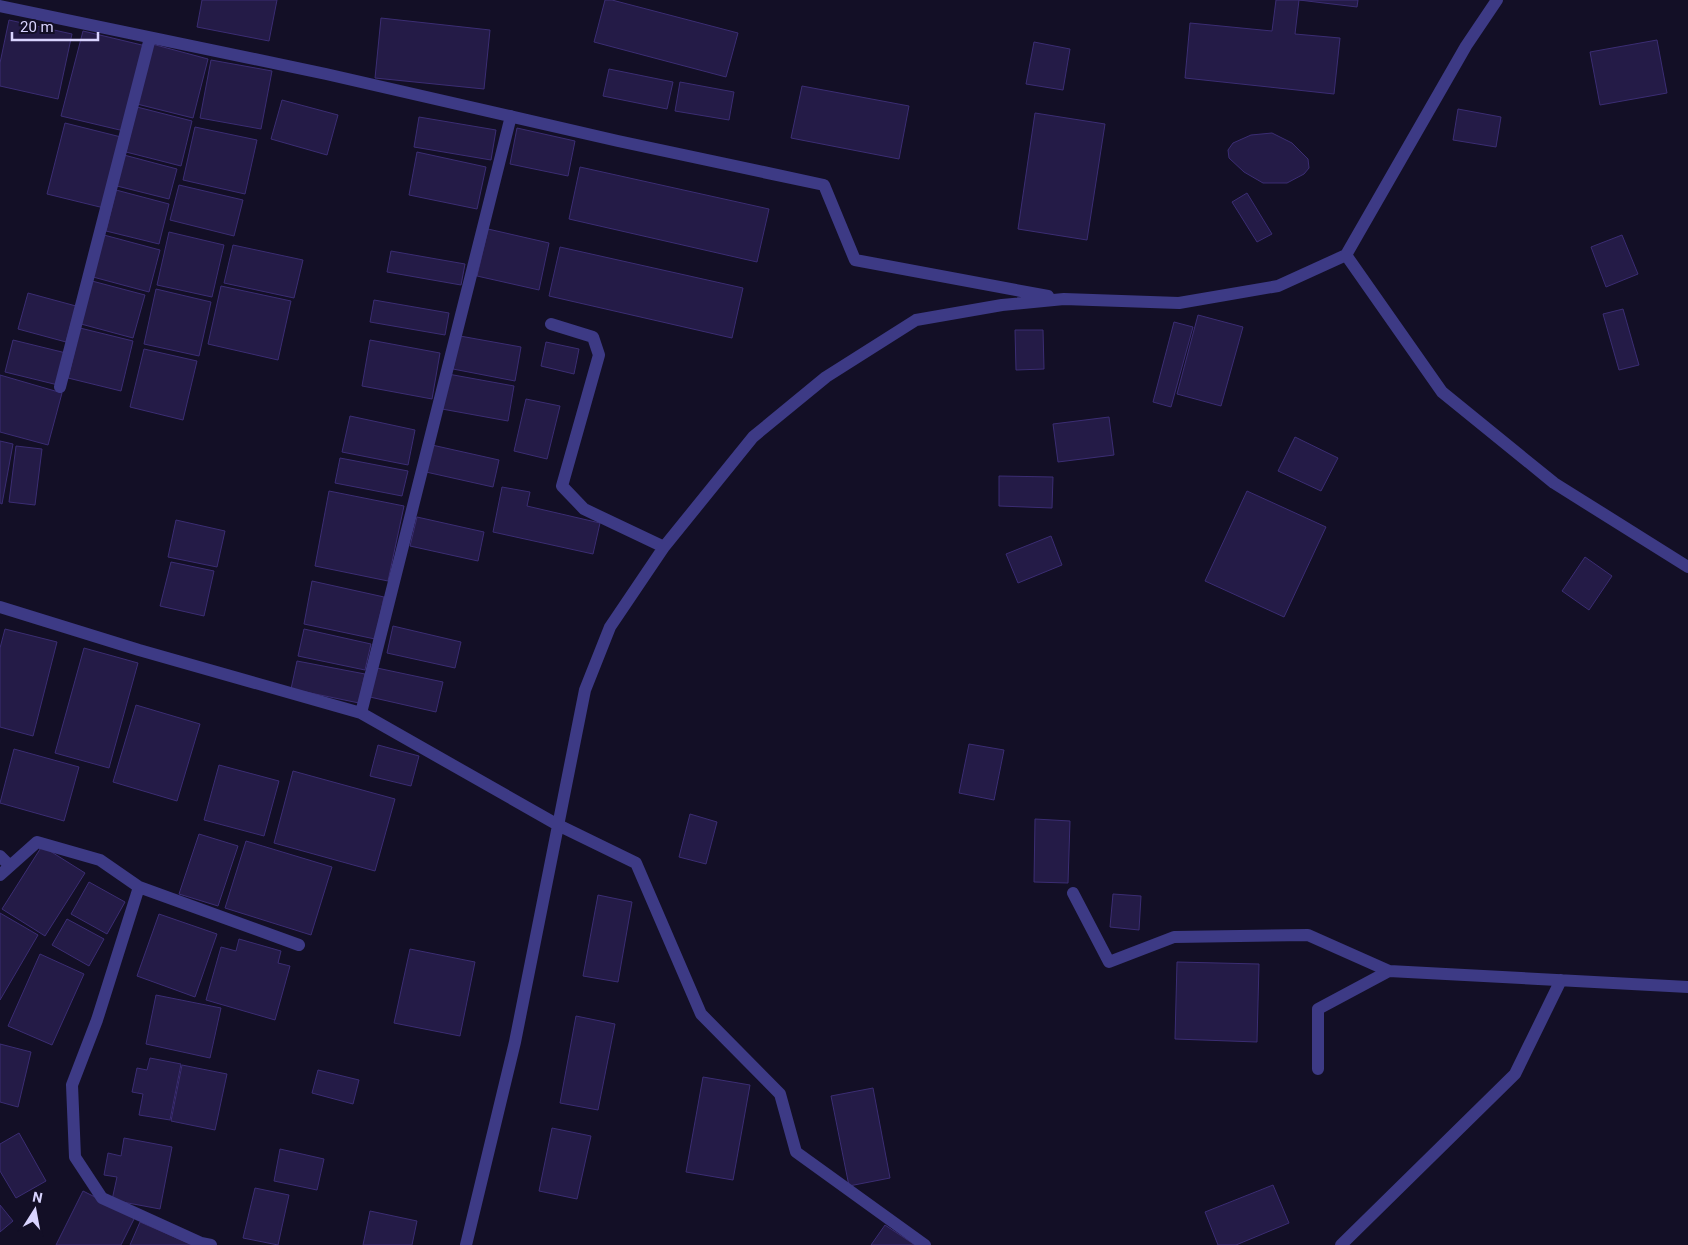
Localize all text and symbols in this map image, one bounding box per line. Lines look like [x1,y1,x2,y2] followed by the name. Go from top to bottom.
[12,10,99,42] scale bar
[20,18,54,36] text: 20 m
[10,1185,60,1235] north arrow
[31,1188,44,1206] text: N

